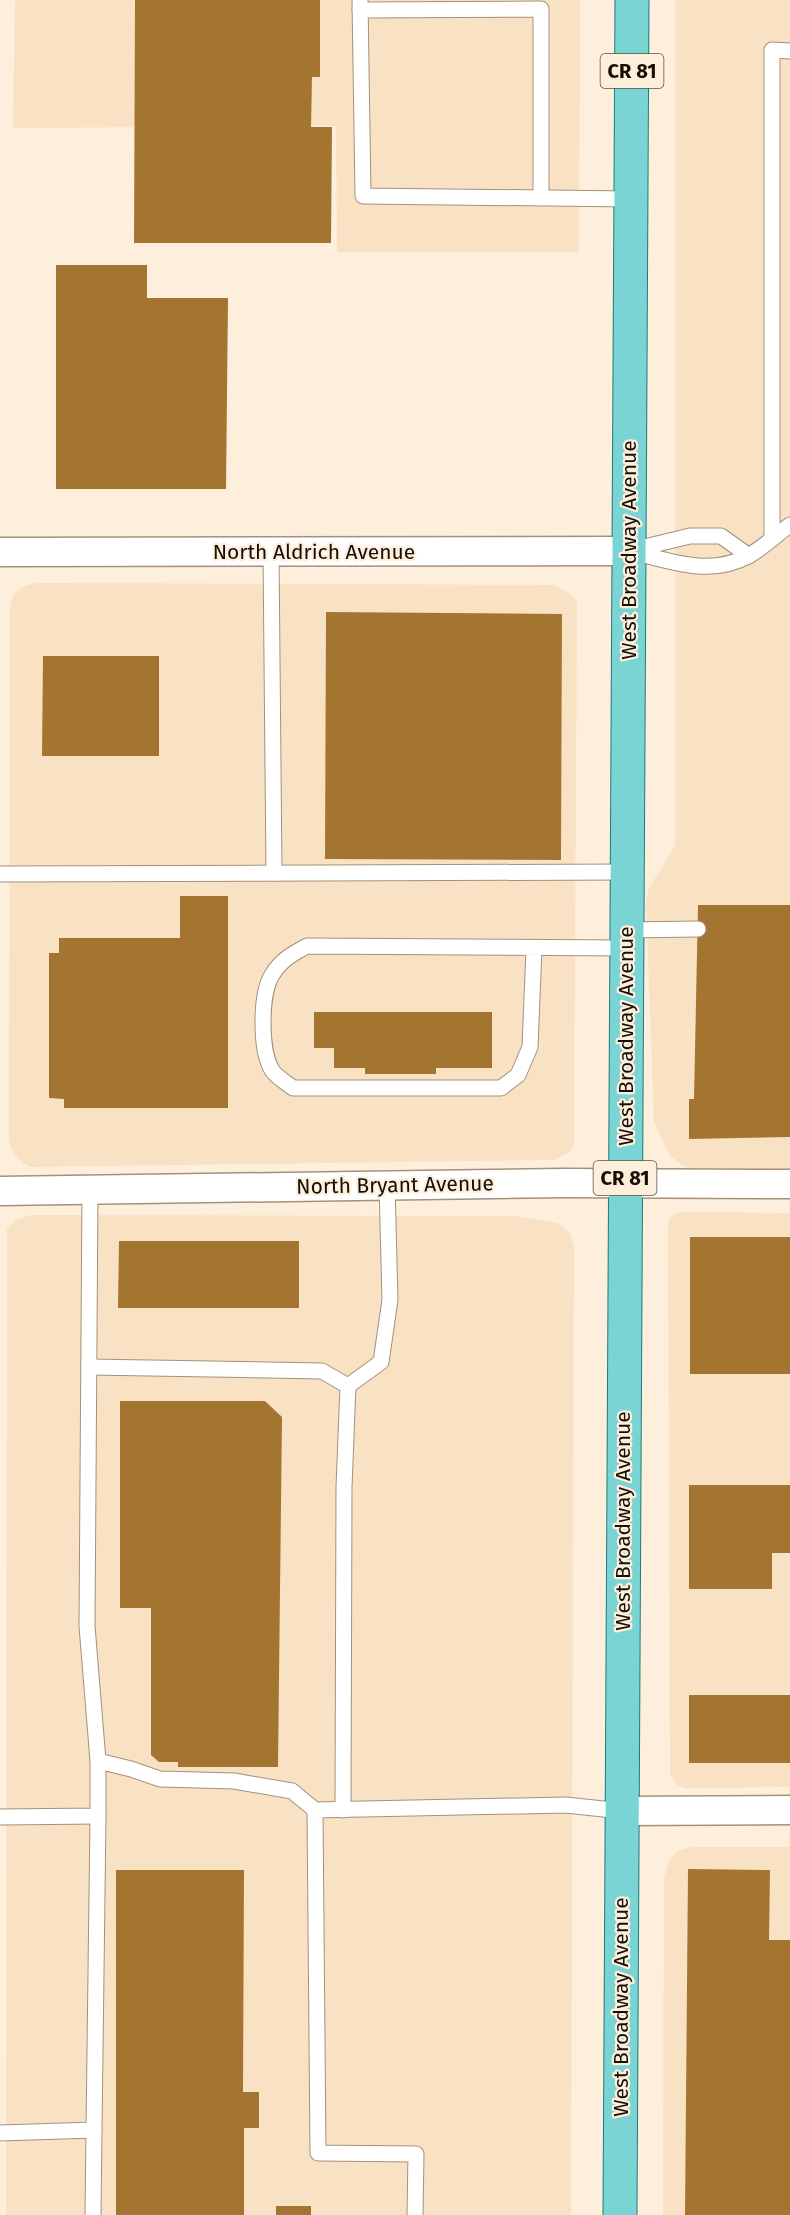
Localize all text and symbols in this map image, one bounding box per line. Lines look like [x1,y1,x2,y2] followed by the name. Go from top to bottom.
[600,54,664,88] road number: CR 81
[616,440,642,660] street label: West Broadway Avenue
[213,539,415,565] street label: North Aldrich Avenue
[613,926,639,1146] street label: West Broadway Avenue
[594,1161,656,1195] road number: CR 81
[296,1170,494,1200] street label: North Bryant Avenue
[610,1411,636,1631] street label: West Broadway Avenue
[608,1897,634,2117] street label: West Broadway Avenue

